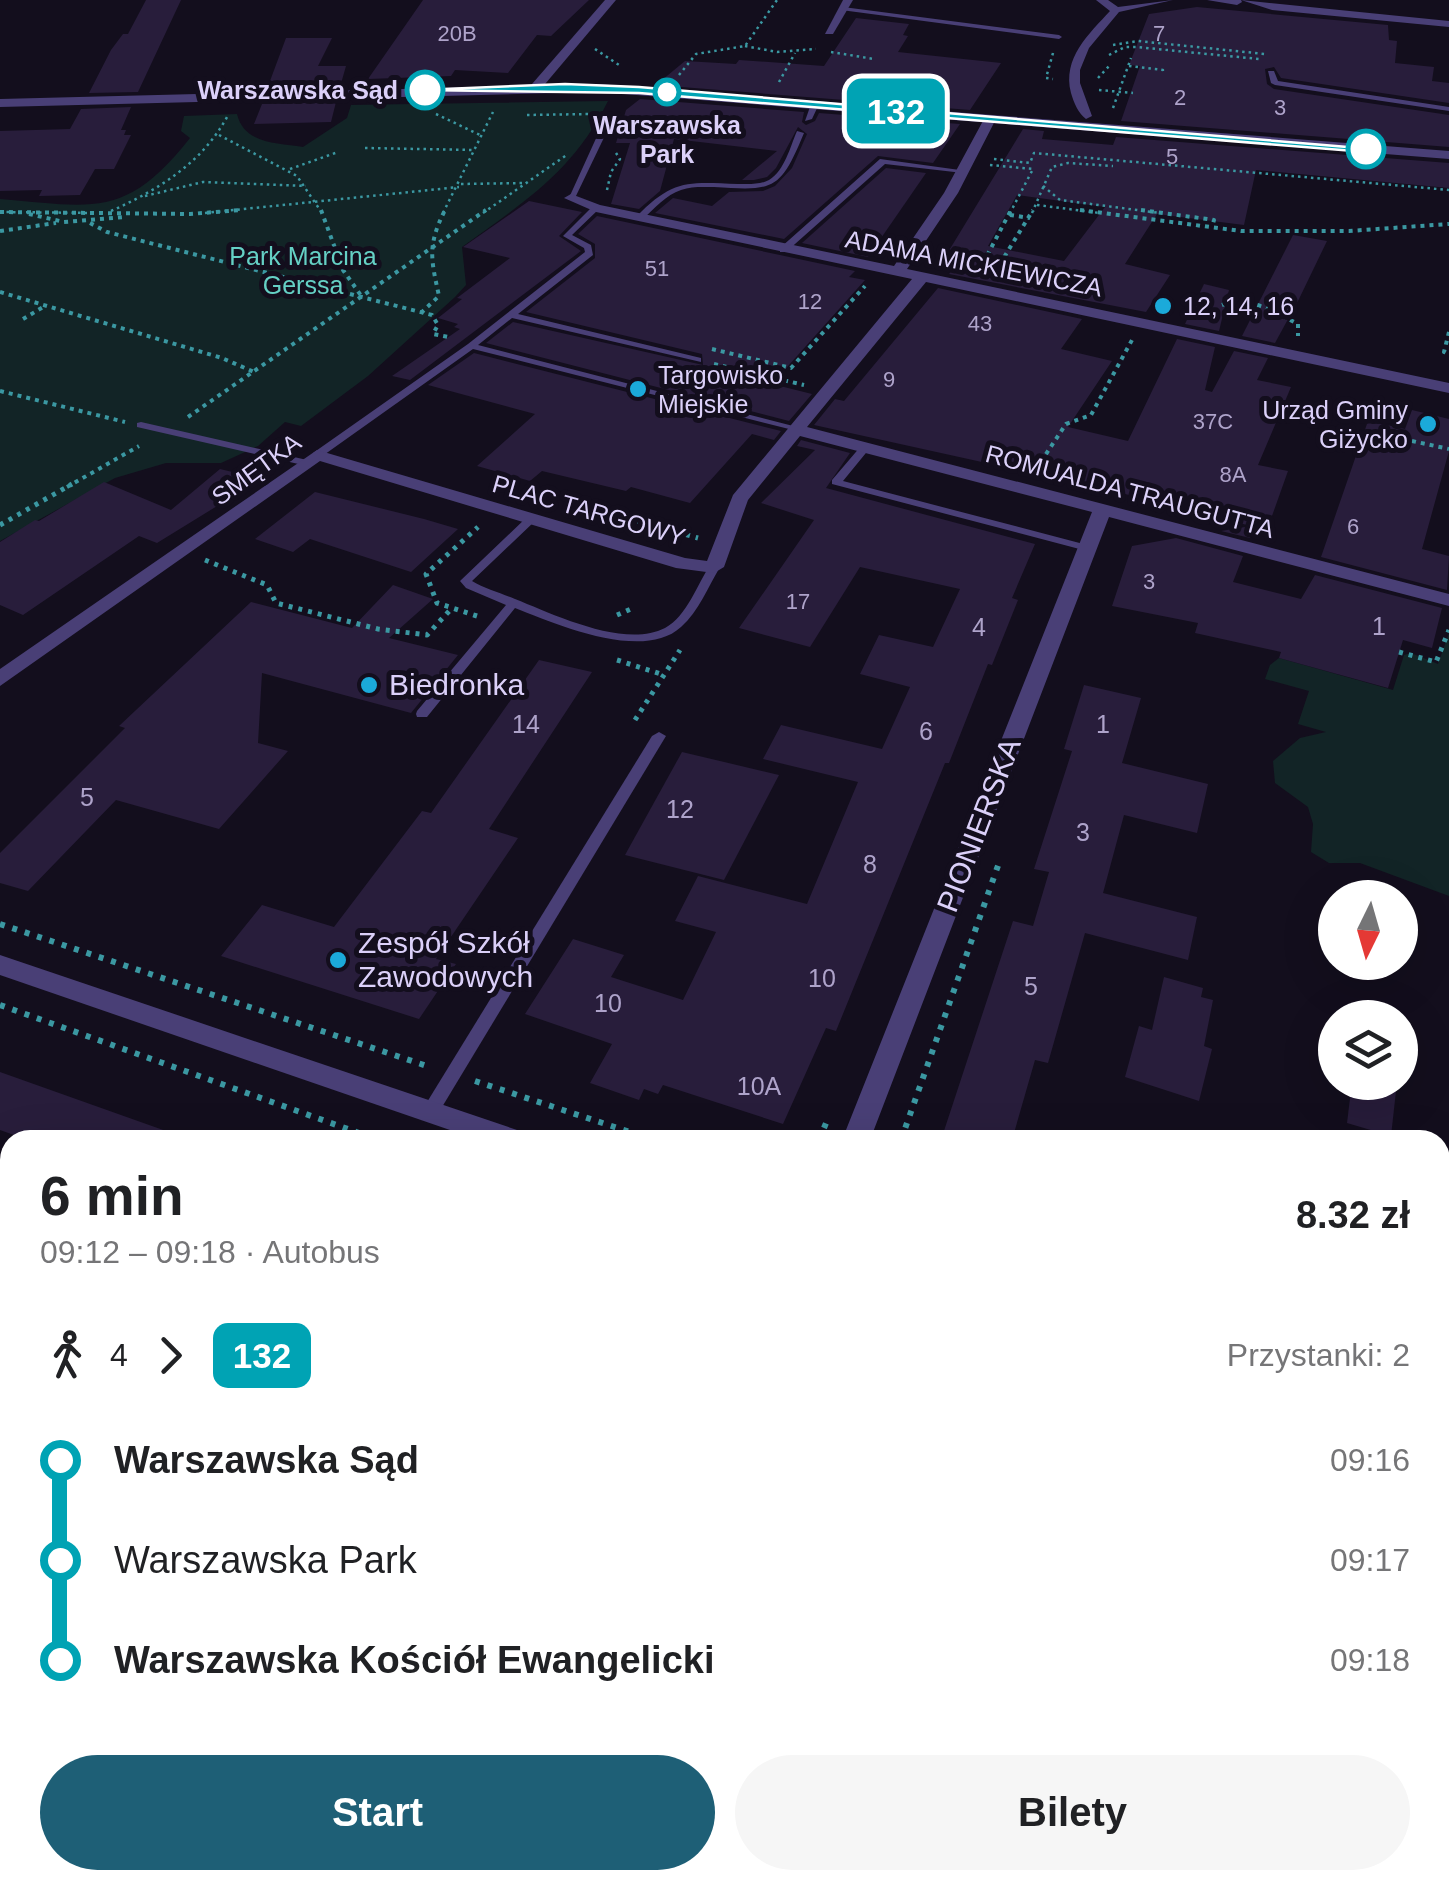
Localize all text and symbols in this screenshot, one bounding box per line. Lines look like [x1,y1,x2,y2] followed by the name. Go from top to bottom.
[437,21,477,46] house number: 20B
[1153,21,1165,46] house number: 7
[406,71,444,109] marker: Warszawska Sąd
[197,76,398,104] place label: Warszawska Sąd
[838,78,954,144] line badge: 132
[654,79,680,105] marker: Warszawska Park
[1174,85,1186,110] house number: 2
[867,92,925,131] text: 132
[1274,95,1286,120] house number: 3
[593,111,742,168] place label: Warszawska Park
[1347,130,1385,168] unlabelled marker
[1166,144,1178,169] house number: 5
[843,224,1105,302] street label: ADAMA MICKIEWICZA
[229,242,377,299] park label: Park Marcina Gerssa
[645,256,669,281] house number: 51
[798,289,822,314] house number: 12
[1183,292,1294,320] place label: 12, 14, 16
[1152,295,1174,317] marker: 12, 14, 16
[968,311,992,336] house number: 43
[658,361,783,418] place label: Targowisko Miejskie
[883,367,895,392] house number: 9
[627,378,649,400] marker: Targowisko Miejskie
[1262,396,1408,453] place label: Urząd Gminy Giżycko
[1193,409,1233,434] house number: 37C
[1417,413,1439,435] marker: Urząd Gminy Giżycko
[206,427,306,511] street label: SMĘTKA
[983,439,1278,543] street label: ROMUALDA TRAUGUTTA
[1220,462,1247,487] house number: 8A
[489,469,689,551] street label: PLAC TARGOWY
[1347,514,1359,539] house number: 6
[1143,569,1155,594] house number: 3
[786,589,810,614] house number: 17
[1372,612,1386,640] house number: 1
[972,613,986,641] house number: 4
[389,668,524,701] place label: Biedronka
[358,674,380,696] marker: Biedronka
[512,710,540,738] house number: 14
[1096,710,1110,738] house number: 1
[919,717,933,745] house number: 6
[930,733,1027,916] street label: PIONIERSKA
[80,783,94,811] house number: 5
[666,795,694,823] house number: 12
[1076,818,1090,846] house number: 3
[863,850,877,878] house number: 8
[1318,880,1418,980] north arrow
[1318,880,1418,1100] map controls
[358,926,533,993] place label: Zespół Szkół Zawodowych
[327,949,349,971] marker: Zespół Szkół Zawodowych
[808,964,836,992] house number: 10
[1024,972,1038,1000] house number: 5
[594,989,622,1017] house number: 10
[1318,1000,1418,1100] button: layers
[737,1072,782,1100] house number: 10A
[40,1165,184,1227] text: 6 min
[1296,1194,1410,1236] text: 8.32 zł
[40,1234,380,1270] text: 09:12 – 09:18 · Autobus
[40,1328,95,1383] icon: walk
[143,1328,198,1383] icon: forward
[233,1336,291,1375] text: 132
[110,1337,128,1373] text: 4
[1227,1337,1410,1373] text: Przystanki: 2
[114,1439,419,1481] text: Warszawska Sąd
[1330,1442,1410,1478] text: 09:16
[114,1539,417,1581] text: Warszawska Park
[1330,1542,1410,1578] text: 09:17
[114,1639,715,1681] text: Warszawska Kościół Ewangelicki
[1330,1642,1410,1678] text: 09:18
[40,1755,715,1870] button: Start
[735,1755,1410,1870] button: Bilety

